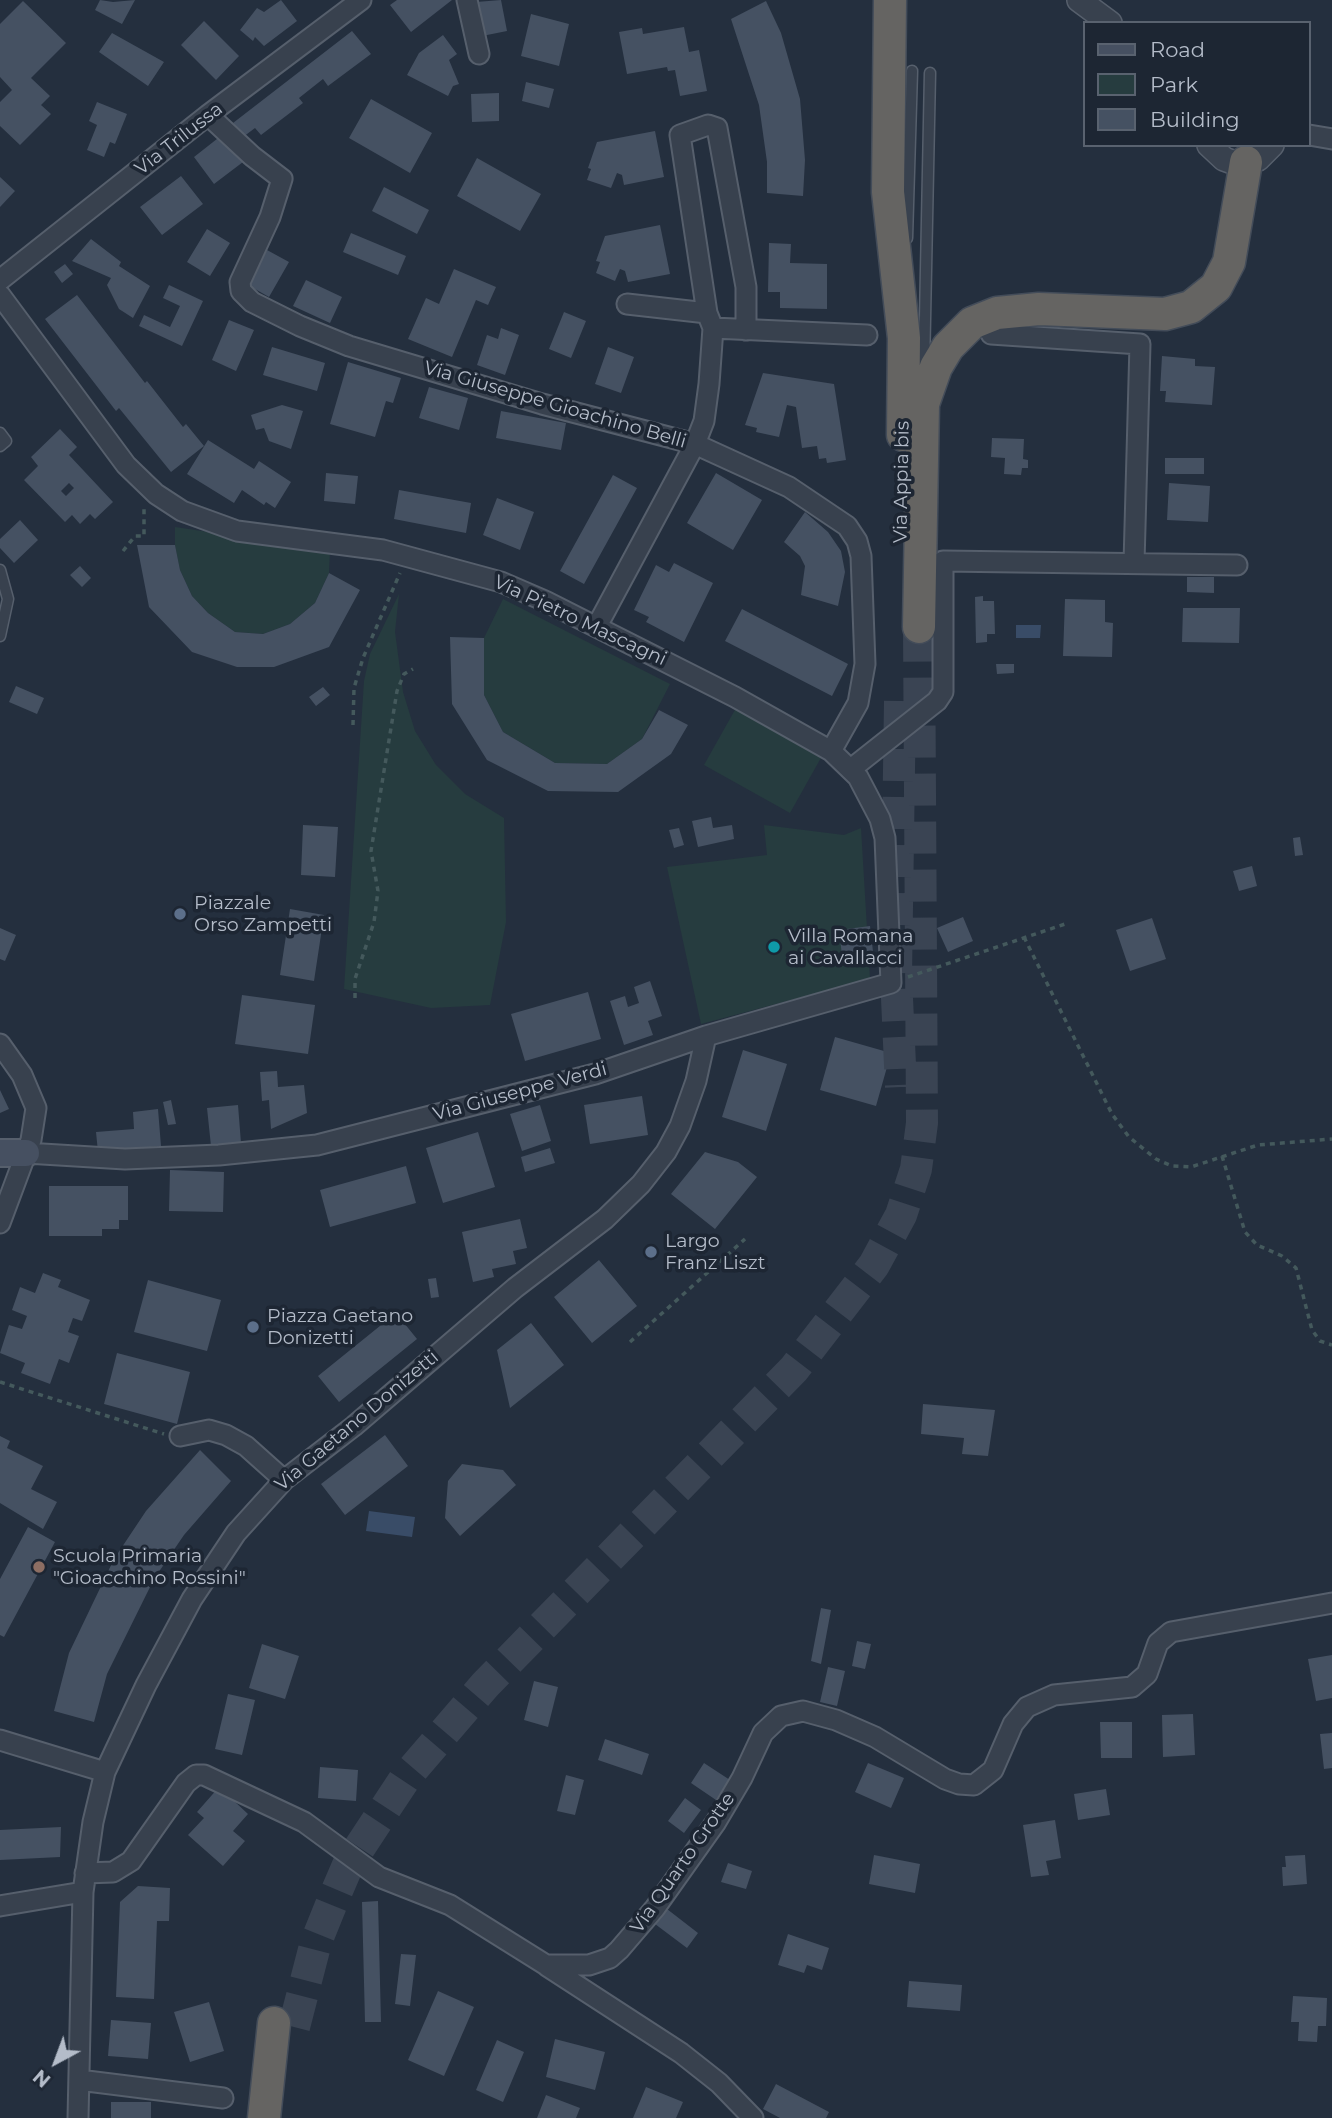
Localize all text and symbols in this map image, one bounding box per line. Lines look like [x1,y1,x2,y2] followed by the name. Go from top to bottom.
[1084,21,1311,147] legend
[1150,37,1205,62] text: Road
[1150,72,1198,97] text: Park
[131,98,227,180] street label: Via Trilussa
[1150,107,1240,132] text: Building
[421,357,689,453] street label: Via Giuseppe Gioachino Belli
[890,421,914,543] street label: Via Appia bis
[490,571,670,671] street label: Via Pietro Mascagni
[194,892,332,936] place label: Piazzale Orso Zampetti
[172,906,188,922] marker: Piazzale Orso Zampetti
[788,925,914,969] place label: Villa Romana ai Cavallacci
[766,939,782,955] marker: Villa Romana ai Cavallacci
[431,1058,609,1126] street label: Via Giuseppe Verdi
[665,1230,765,1274] place label: Largo Franz Liszt
[643,1244,659,1260] marker: Largo Franz Liszt
[267,1305,413,1349] place label: Piazza Gaetano Donizetti
[245,1319,261,1335] marker: Piazza Gaetano Donizetti
[270,1346,444,1496] street label: Via Gaetano Donizetti
[53,1545,246,1589] place label: Scuola Primaria "Gioacchino Rossini"
[31,1559,47,1575] marker: Scuola Primaria "Gioacchino Rossini"
[626,1788,740,1938] street label: Via Quarto Grotte
[21,2027,91,2097] north arrow
[29,2065,55,2092] text: N

